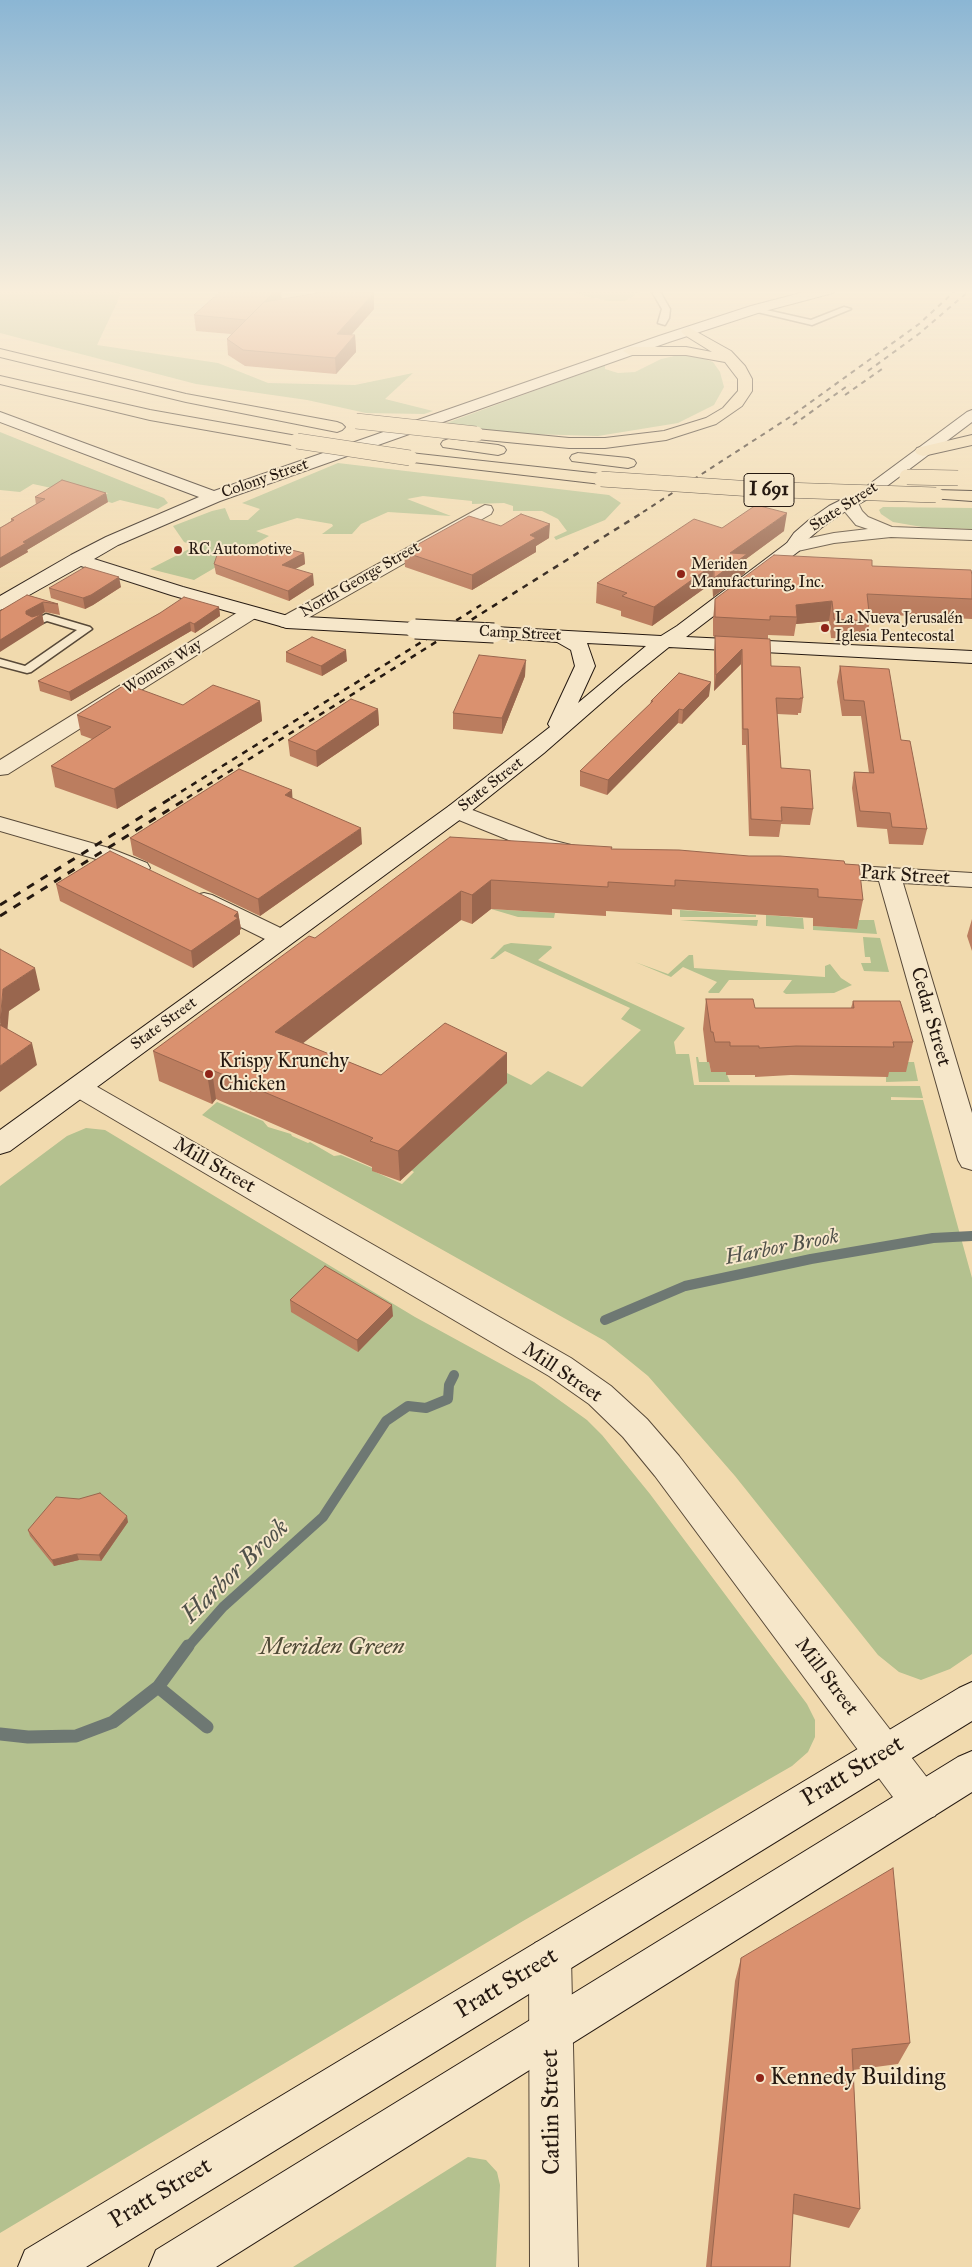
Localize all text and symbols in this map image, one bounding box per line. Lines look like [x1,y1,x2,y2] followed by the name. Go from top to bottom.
[219,455,311,503] street label: Colony Street
[744,474,794,506] road number: I 691
[806,478,882,536] street label: State Street
[297,538,423,622] street label: North George Street
[188,540,292,560] place label: RC Automotive
[172,544,184,556] marker: RC Automotive
[691,555,824,593] place label: Meriden Manufacturing, Inc.
[675,568,687,580] marker: Meriden Manufacturing, Inc.
[835,609,963,647] place label: La Nueva Jerusalén Iglesia Pentecostal
[478,622,562,646] street label: Camp Street
[819,622,831,634] marker: La Nueva Jerusalén Iglesia Pentecostal
[120,635,206,699] street label: Womens Way
[455,754,527,816] street label: State Street
[859,861,951,891] street label: Park Street
[904,965,956,1069] street label: Cedar Street
[127,994,201,1054] street label: State Street
[219,1050,349,1097] place label: Krispy Krunchy Chicken
[203,1068,215,1080] marker: Krispy Krunchy Chicken
[169,1133,259,1199] street label: Mill Street
[723,1225,841,1271] water label: Harbor Brook
[518,1338,606,1408] street label: Mill Street
[176,1513,296,1631] water label: Harbor Brook
[789,1633,863,1721] street label: Mill Street
[259,1634,405,1662] park label: Meriden Green
[796,1730,910,1814] street label: Pratt Street
[450,1942,564,2026] street label: Pratt Street
[537,2049,567,2175] street label: Catlin Street
[770,2064,946,2092] place label: Kennedy Building
[754,2072,766,2084] marker: Kennedy Building
[104,2152,218,2236] street label: Pratt Street

